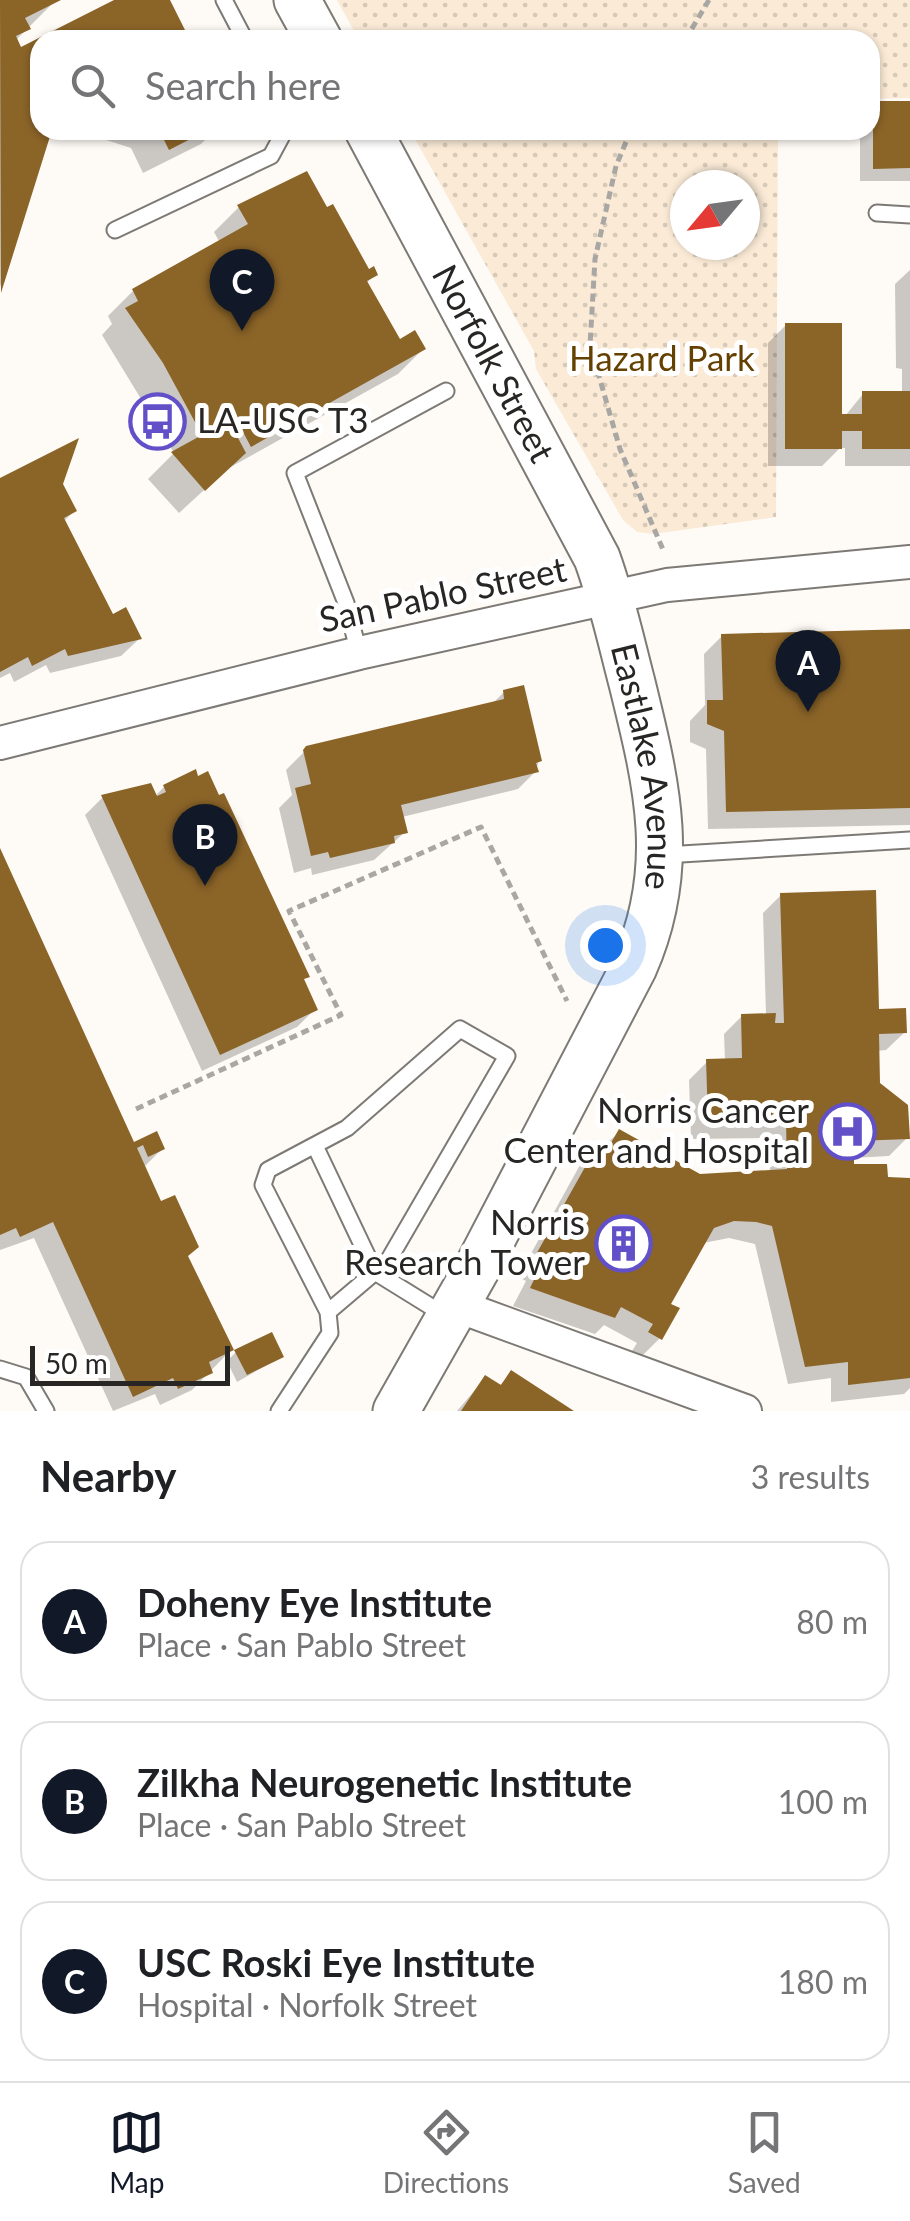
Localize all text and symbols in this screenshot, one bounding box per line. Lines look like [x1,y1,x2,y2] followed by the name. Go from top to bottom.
[30,30,880,140] search box
[65,58,120,113] icon: search
[145,62,341,108] text: Search here
[670,170,760,260] north arrow
[210,248,274,331] pin: C
[425,257,565,469] street label: Norfolk Street
[569,336,755,378] park label: Hazard Park
[128,391,188,451] bus stop icon: LA-USC T3
[197,398,369,440] place label: LA-USC T3
[315,546,570,640] street label: San Pablo Street
[776,630,840,712] pin: A
[604,638,683,892] street label: Eastlake Avenue
[172,804,238,886] pin: B
[580,920,631,971] your location
[503,1088,809,1170] place label: Norris Cancer Center and Hospital
[818,1101,878,1161] hospital icon: Norris Cancer Center and Hospital
[344,1200,585,1282] place label: Norris Research Tower
[594,1213,654,1273] building icon: Norris Research Tower
[30,1341,230,1386] scale bar
[45,1346,108,1380] text: 50 m
[40,1451,177,1501] text: Nearby
[751,1457,870,1496] text: 3 results
[137,1579,492,1625] text: Doheny Eye Institute
[63,1602,86,1641] text: A
[796,1602,868,1641] text: 80 m
[137,1625,466,1664] text: Place · San Pablo Street
[137,1759,632,1805] text: Zilkha Neurogenetic Institute
[64,1782,85,1821] text: B
[778,1782,868,1821] text: 100 m
[137,1805,466,1844] text: Place · San Pablo Street
[137,1939,535,1985] text: USC Roski Eye Institute
[64,1962,85,2001] text: C
[778,1962,868,2001] text: 180 m
[137,1985,477,2024] text: Hospital · Norfolk Street
[109,2105,164,2199] tab: Map
[383,2105,509,2199] tab: Directions
[728,2105,801,2199] tab: Saved

